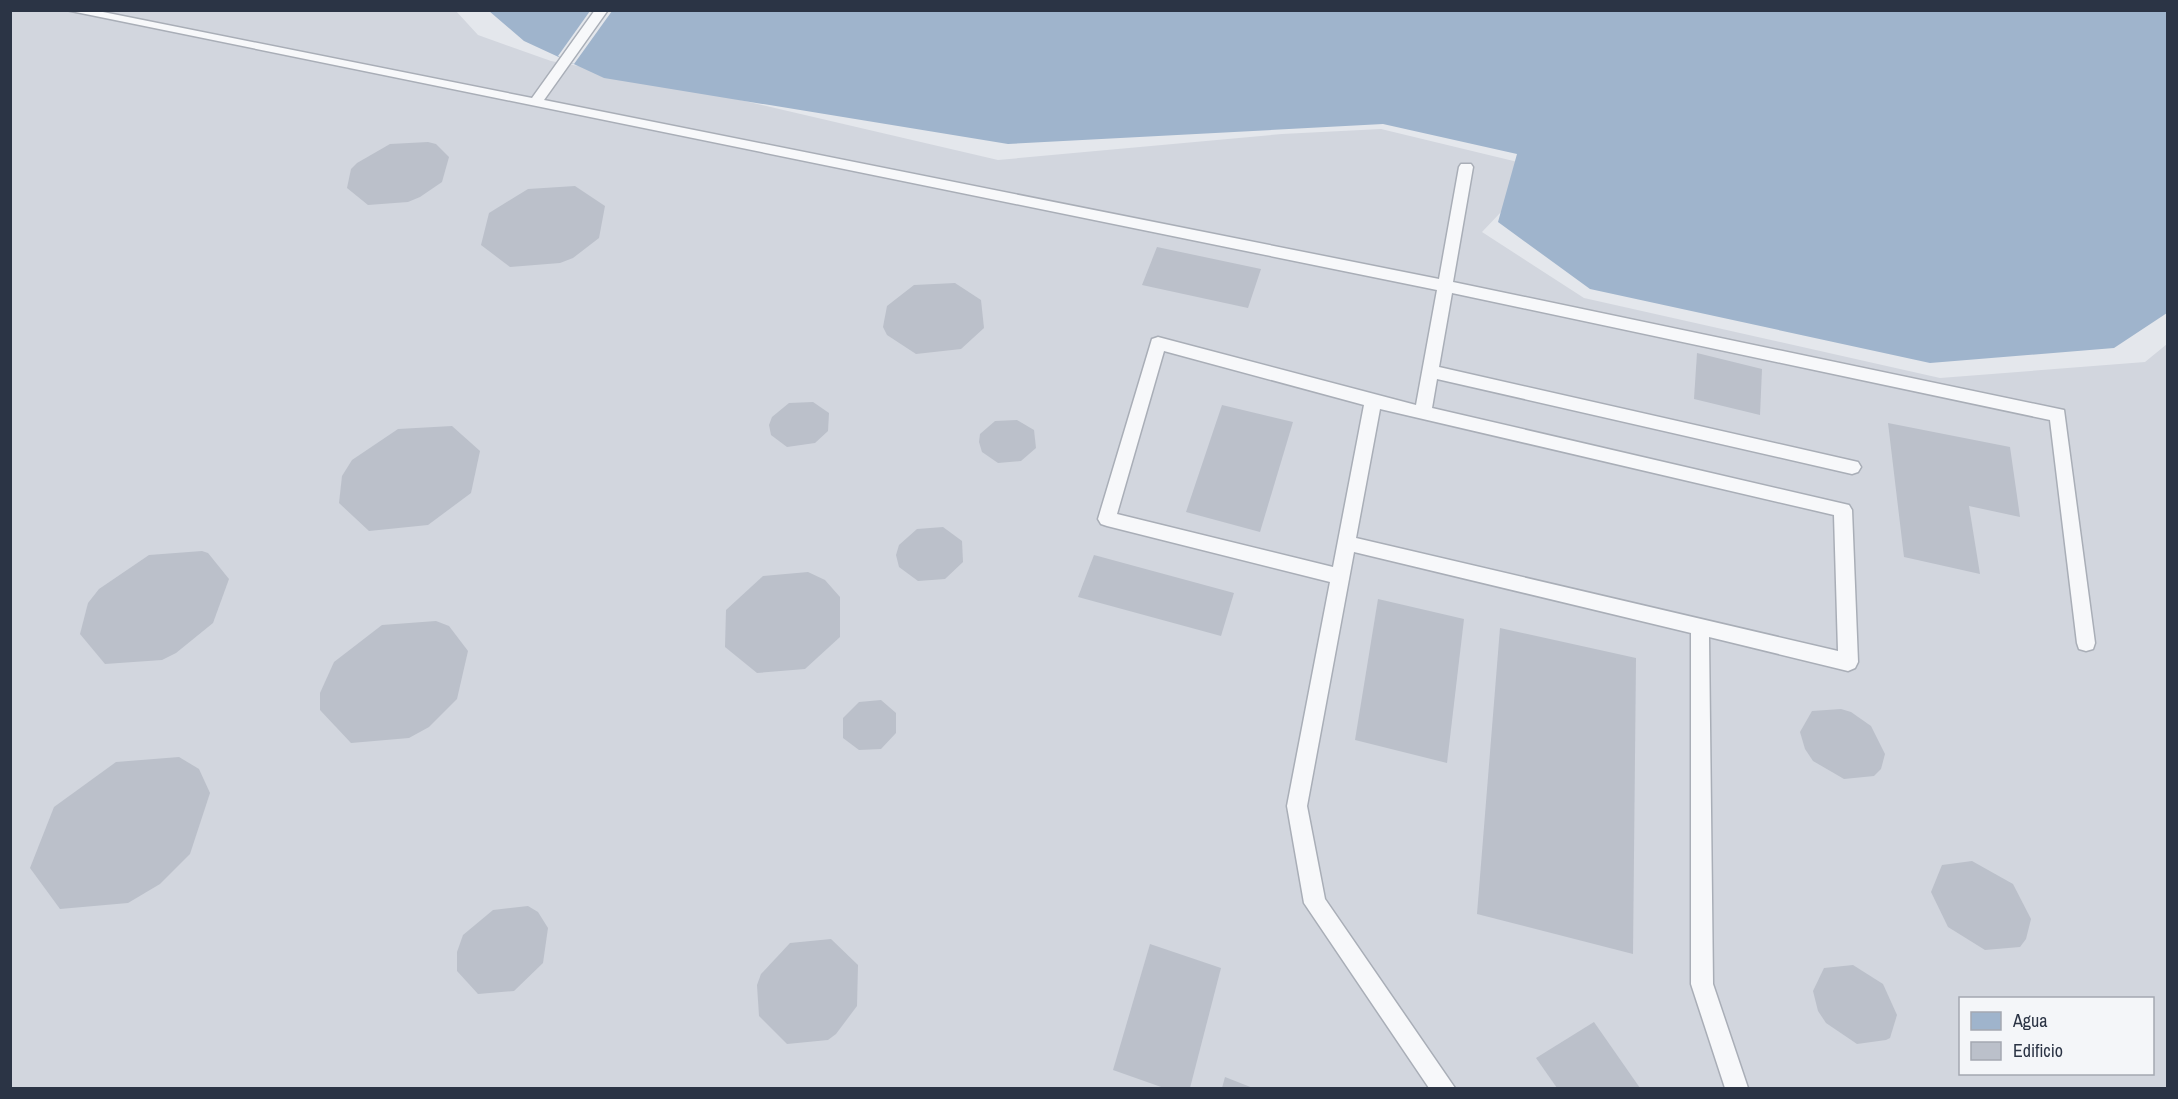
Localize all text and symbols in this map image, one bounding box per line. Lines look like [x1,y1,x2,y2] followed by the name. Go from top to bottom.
[1959,997,2154,1075] legend
[2012,1008,2047,1033] text: Agua
[2013,1038,2063,1063] text: Edificio

